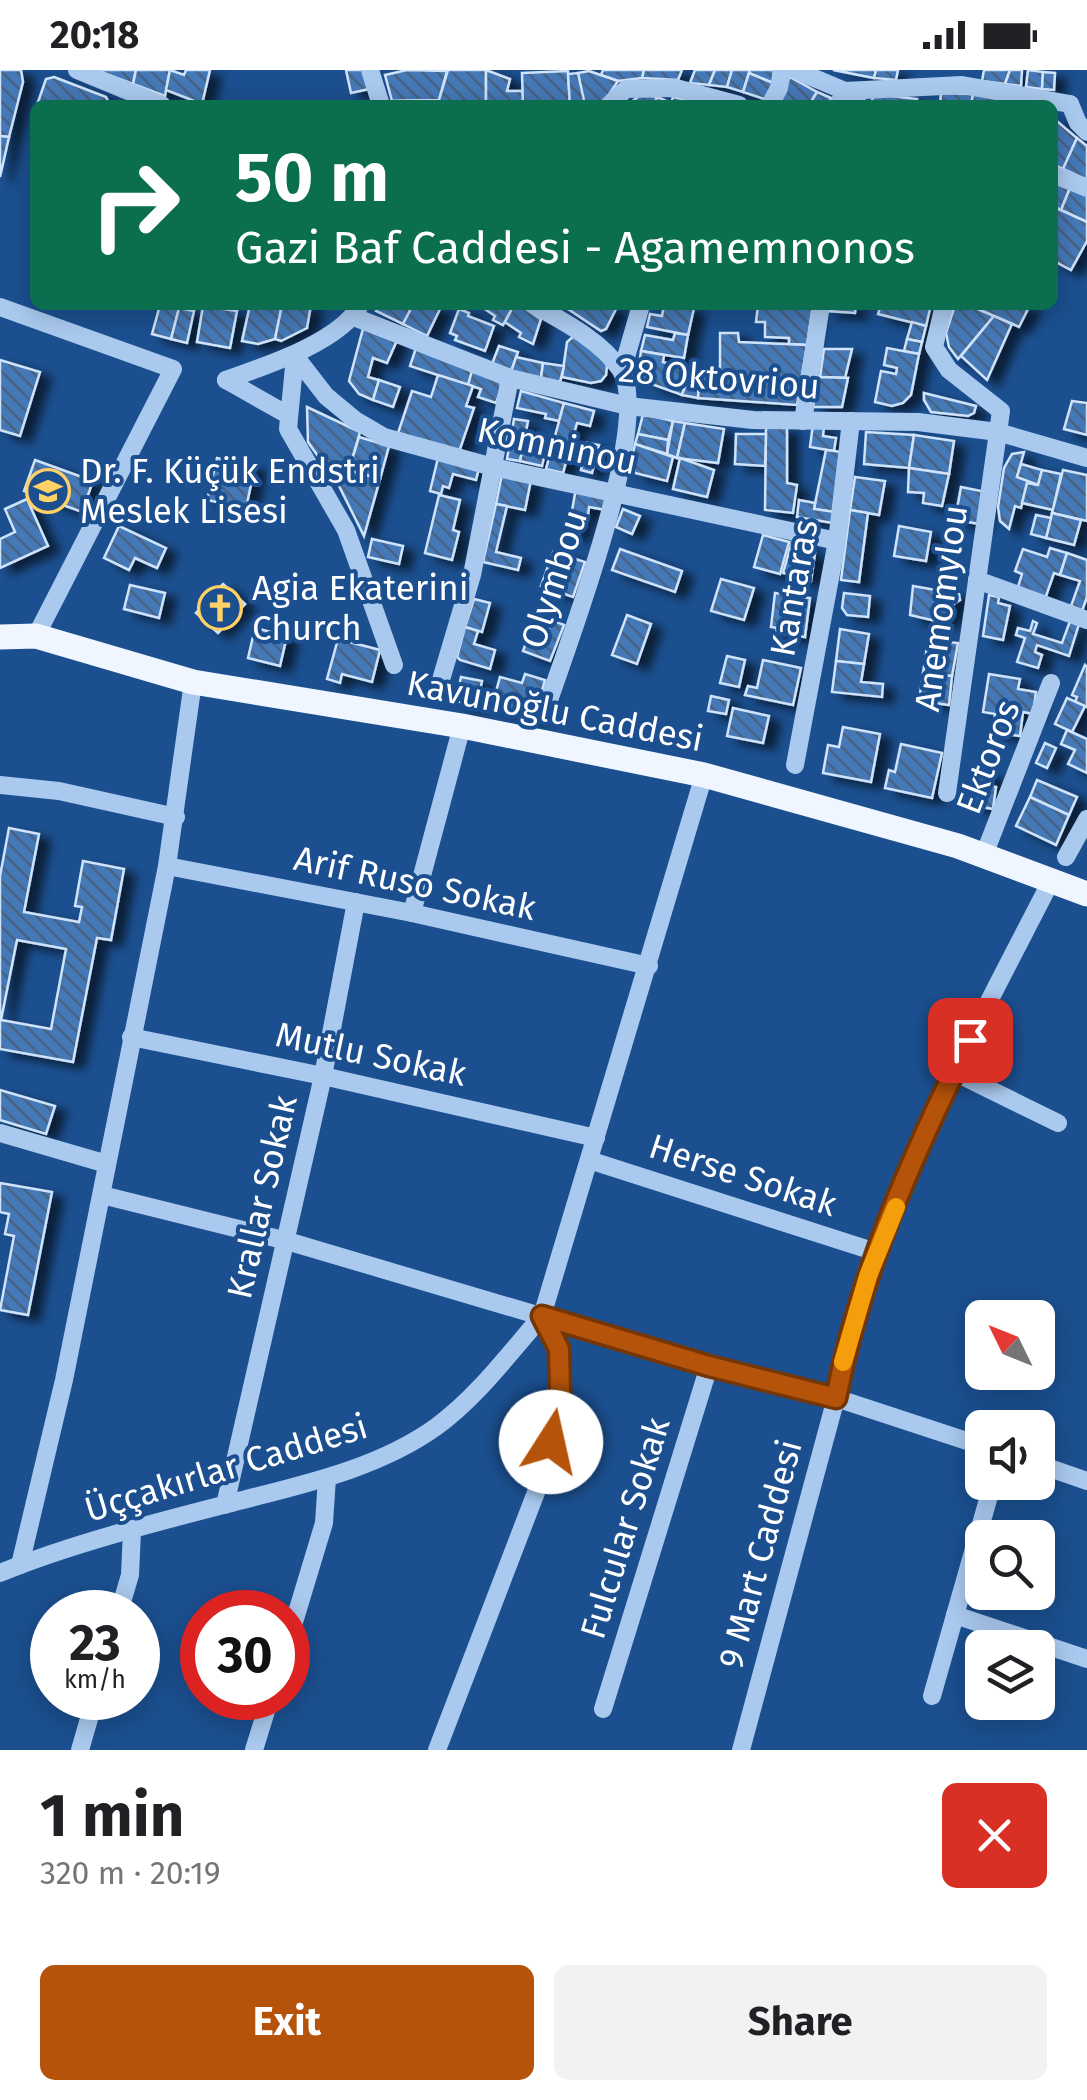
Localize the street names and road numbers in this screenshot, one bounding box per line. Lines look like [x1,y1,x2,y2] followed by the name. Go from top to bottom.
[617,348,821,408] street label: 28 Oktovriou
[473,409,641,483] street label: Komninou
[906,502,976,714] street label: Anemomylou
[512,505,596,653] street label: Olymbou
[761,516,827,660] street label: Kantaras
[403,662,707,760] street label: Kavunoğlu Caddesi
[947,694,1029,820] street label: Ektoros
[290,837,540,929] street label: Arif Ruso Sokak
[272,1013,470,1095] street label: Mutlu Sokak
[218,1091,306,1303] street label: Krallar Sokak
[644,1125,842,1225] street label: Herse Sokak
[80,1405,372,1531] street label: Üççakırlar Caddesi
[571,1412,679,1644] street label: Fulcular Sokak
[709,1435,811,1673] street label: 9 Mart Caddesi

